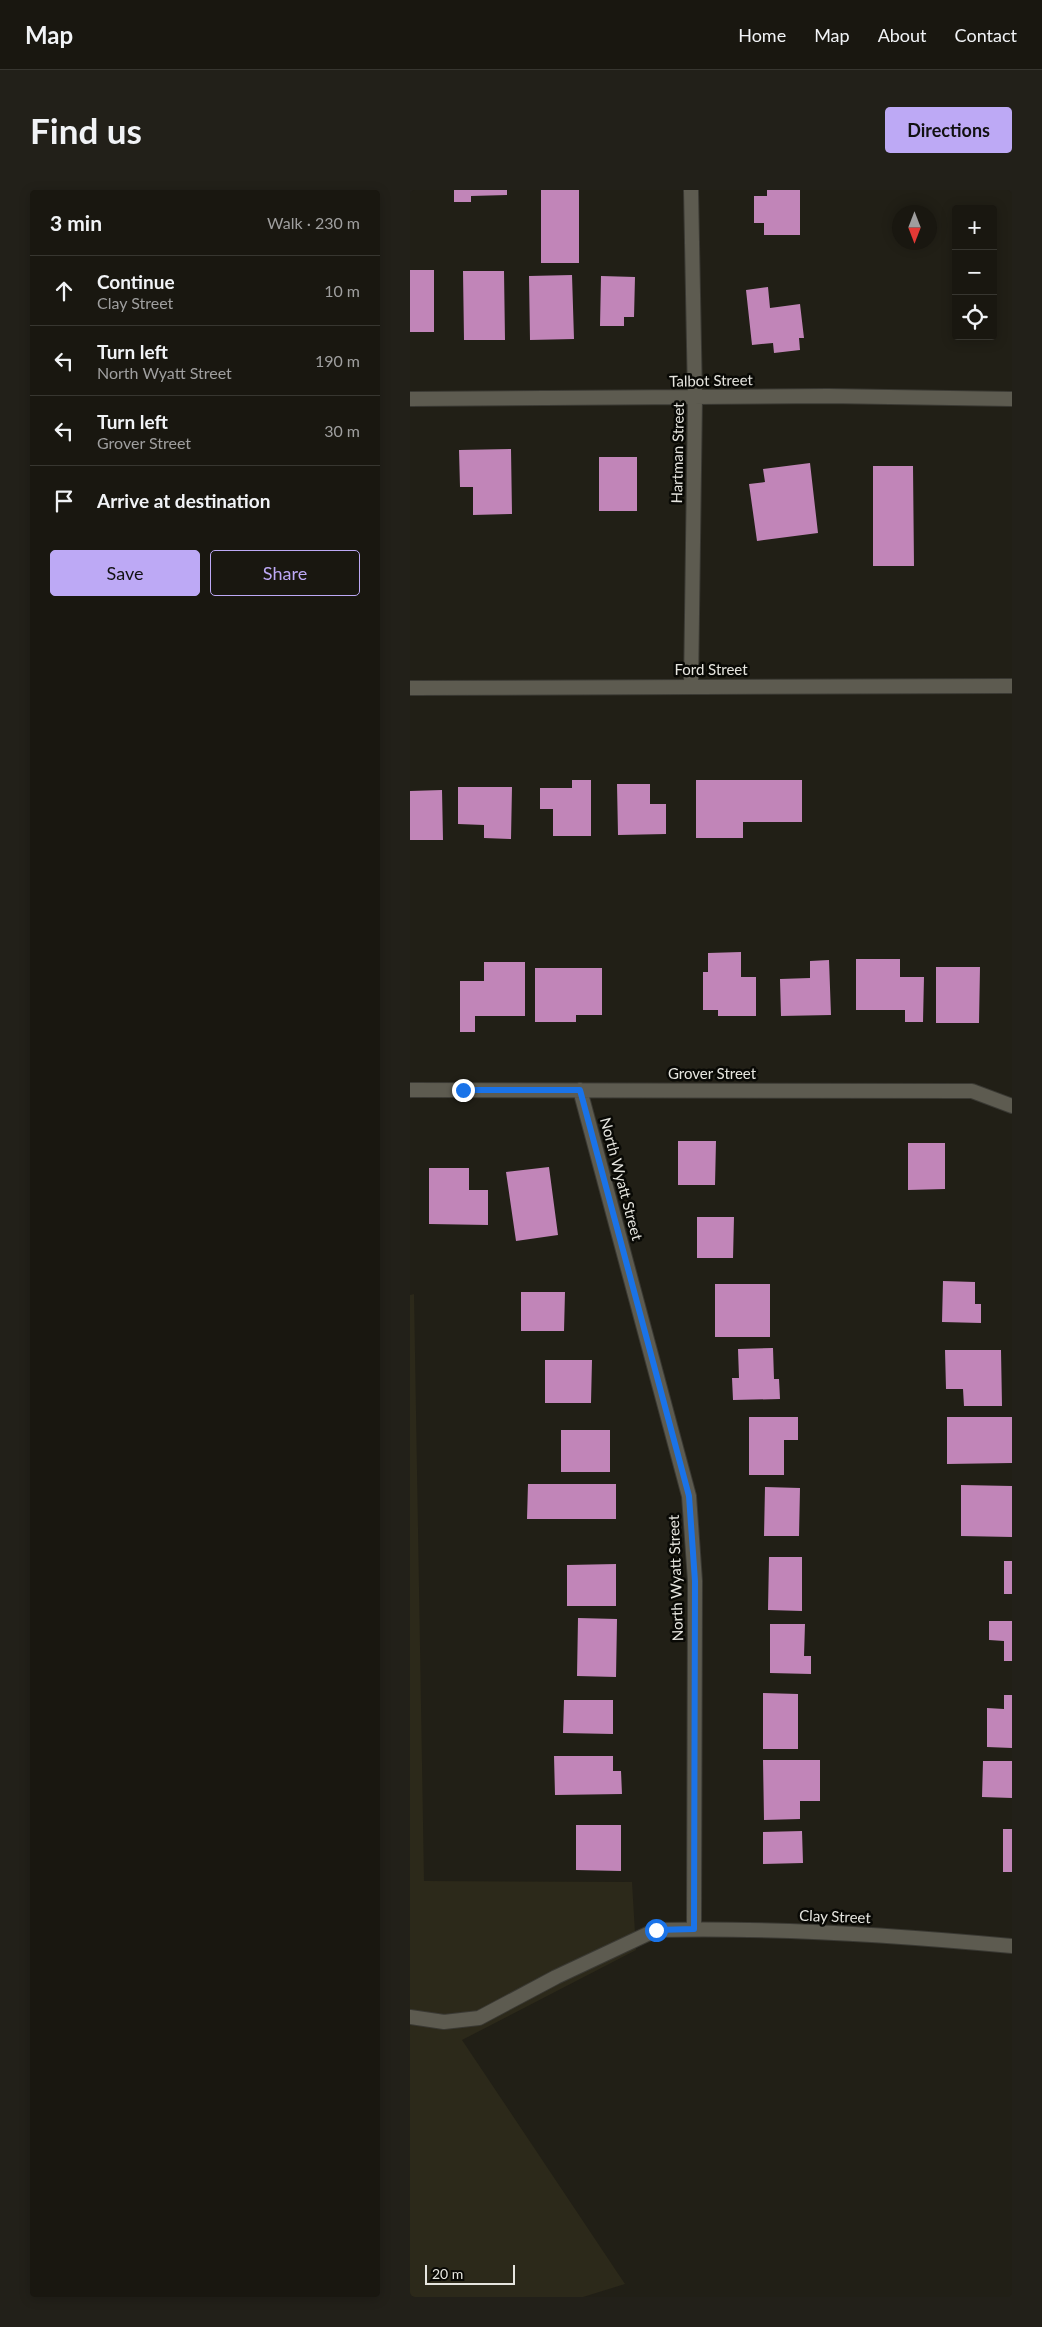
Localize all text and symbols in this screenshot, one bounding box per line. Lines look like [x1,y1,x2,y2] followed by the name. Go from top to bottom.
[25,20,73,49] text: Map
[738,24,786,46] text: Home
[814,24,850,46] text: Map
[878,24,927,46] text: About
[955,24,1017,46] text: Contact
[885,107,1012,153] button: Directions
[30,109,142,151] text: Find us
[892,205,937,250] north arrow
[952,205,997,340] map controls
[952,205,997,250] button: +
[50,210,102,235] text: 3 min
[267,213,360,232] text: Walk · 230 m
[952,250,997,295] button: −
[97,270,175,293] text: Continue
[50,277,78,305] icon: ahead
[324,281,360,300] text: 10 m
[97,293,173,312] text: Clay Street
[952,295,997,340] button: locate
[97,340,168,363] text: Turn left
[50,347,78,375] icon: left
[315,351,360,370] text: 190 m
[97,363,232,382] text: North Wyatt Street
[669,370,754,390] street label: Talbot Street
[667,402,687,504] street label: Hartman Street
[97,410,168,433] text: Turn left
[50,417,78,445] icon: left
[324,421,360,440] text: 30 m
[97,433,191,452] text: Grover Street
[50,487,78,515] icon: arrive
[97,489,270,512] text: Arrive at destination
[50,550,200,596] button: Save
[210,550,360,596] button: Share
[674,660,748,678] street label: Ford Street
[668,1064,757,1082] street label: Grover Street
[452,1079,475,1102] route end
[597,1115,647,1243] street label: North Wyatt Street
[664,1514,686,1642] street label: North Wyatt Street
[799,1906,872,1926] street label: Clay Street
[645,1919,668,1942] route start
[425,2262,515,2285] scale bar
[432,2265,463,2282] text: 20 m

